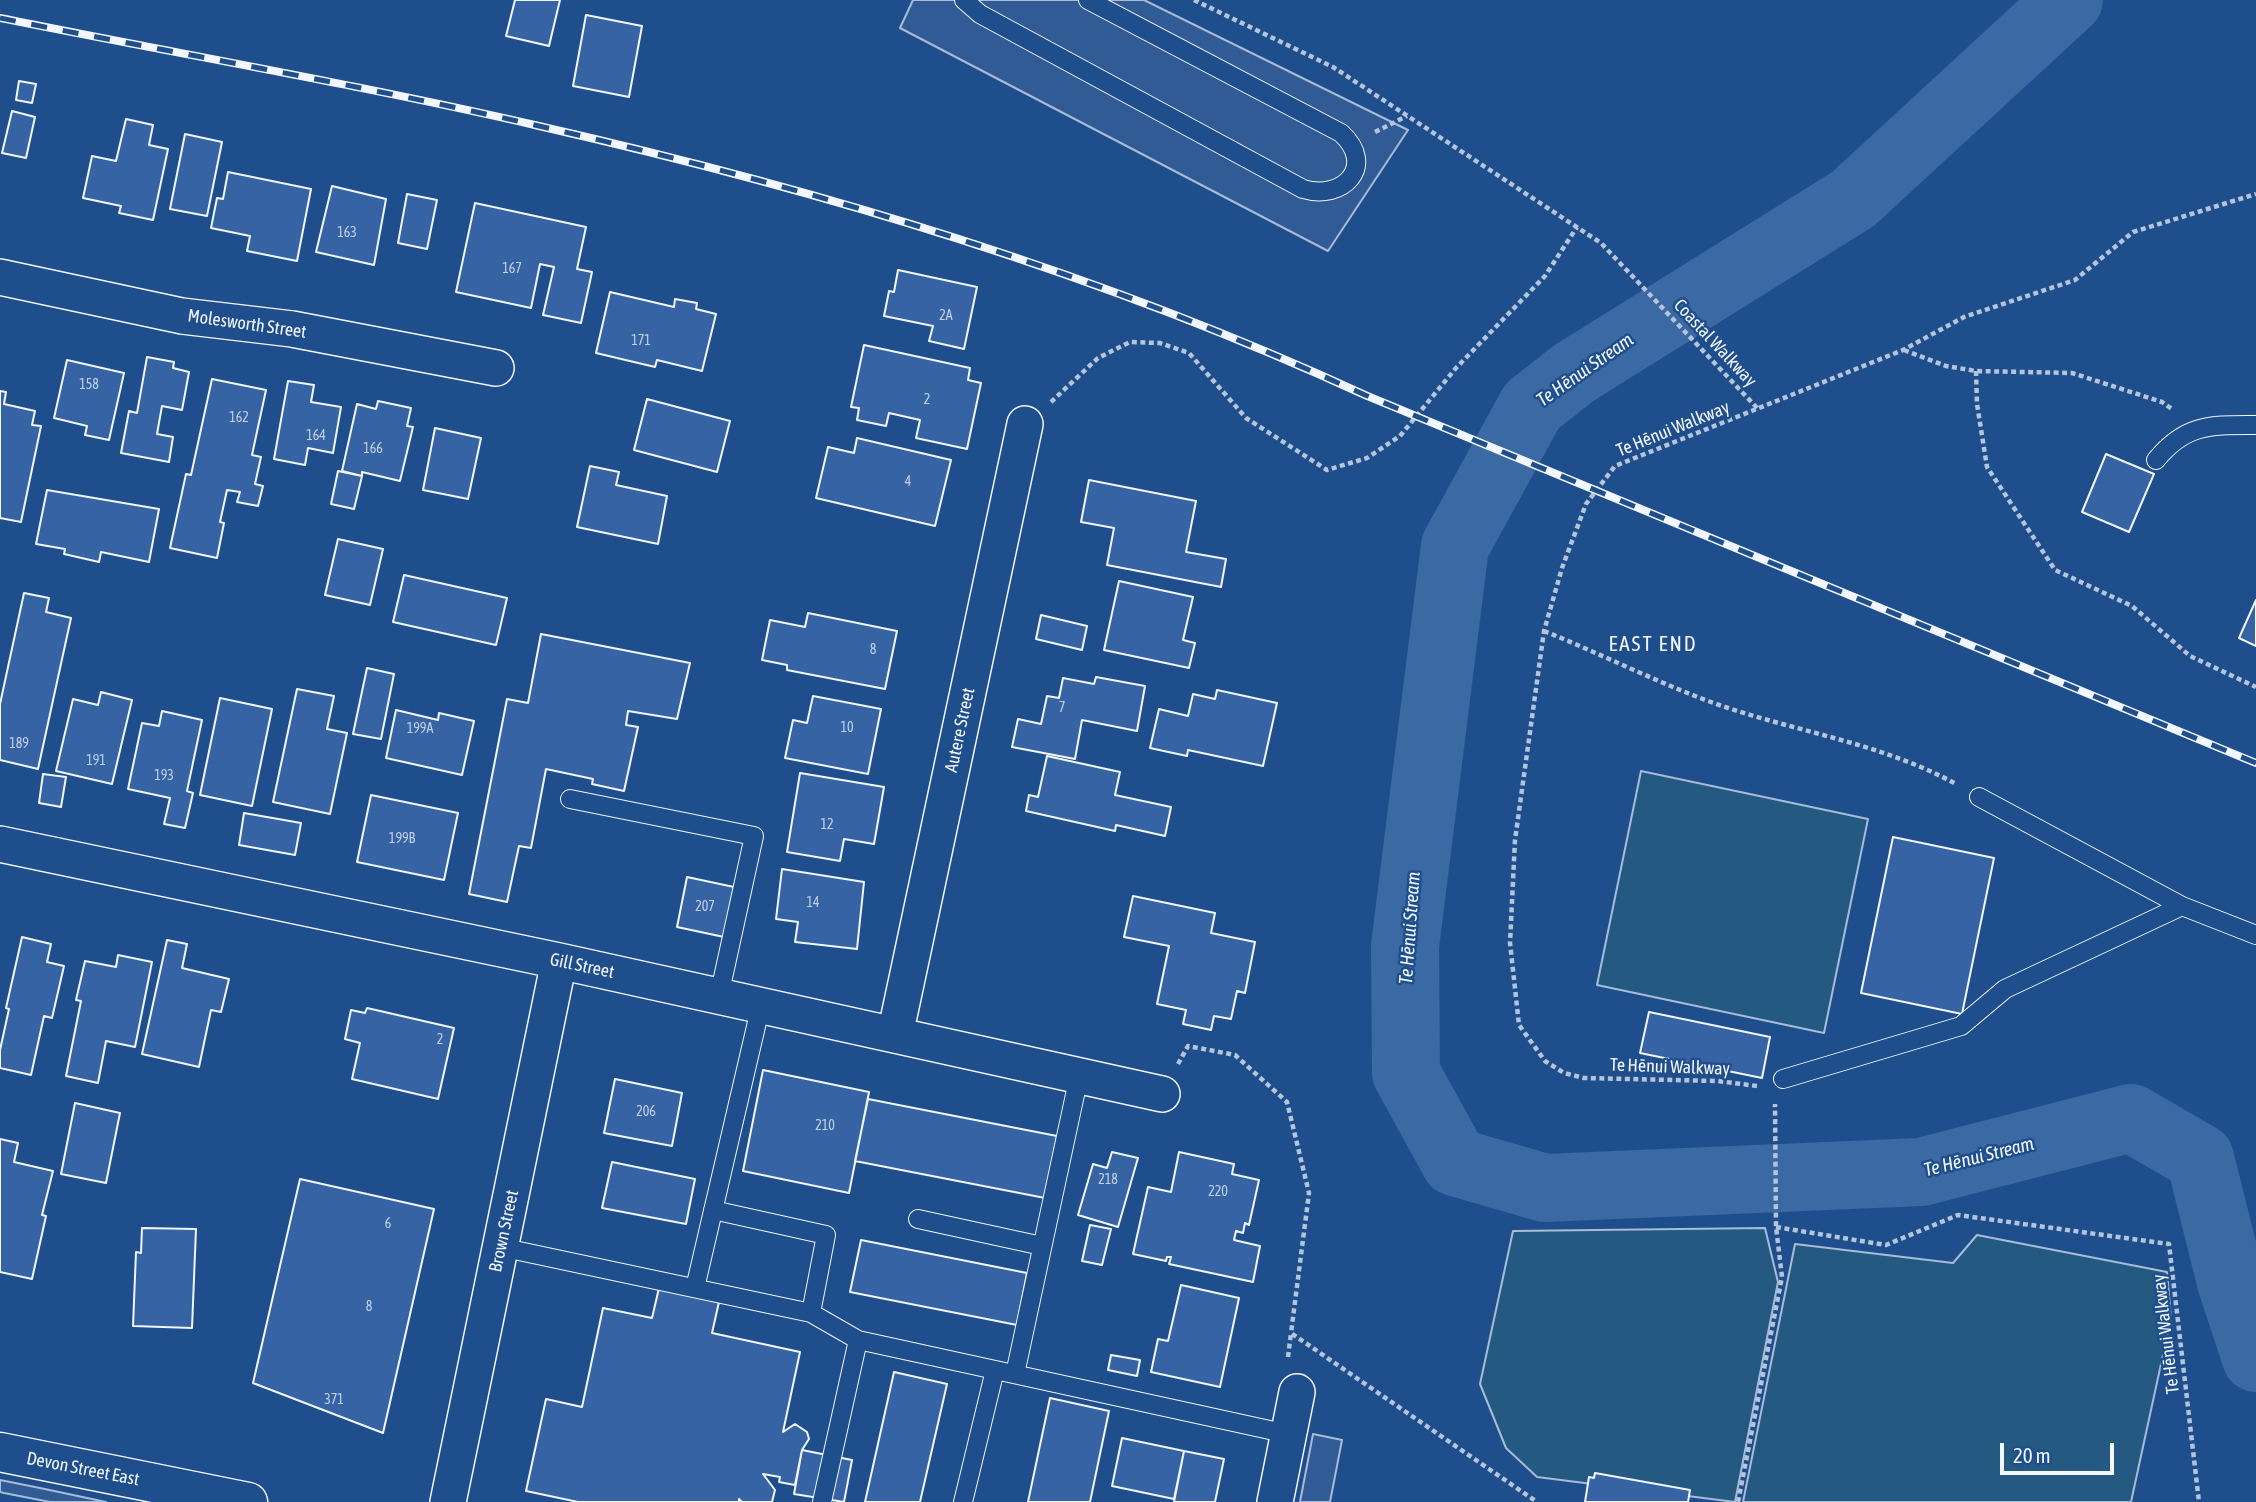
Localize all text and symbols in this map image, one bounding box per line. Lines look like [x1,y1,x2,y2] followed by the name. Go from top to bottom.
[337,225,357,241] house number: 163
[502,261,522,277] house number: 167
[1669,295,1761,391] street label: Coastal Walkway
[186,305,308,343] street label: Molesworth Street
[939,308,953,324] house number: 2A
[1532,328,1638,412] water label: Te Hēnui Stream
[631,333,651,349] house number: 171
[79,377,99,393] house number: 158
[924,392,930,408] house number: 2
[1613,397,1733,461] street label: Te Hēnui Walkway
[229,410,249,426] house number: 162
[306,428,326,444] house number: 164
[363,441,383,457] house number: 166
[905,474,911,490] house number: 4
[1609,631,1697,657] district label: EAST END
[870,642,876,658] house number: 8
[940,686,980,774] street label: Autere Street
[1059,700,1065,716] house number: 7
[840,720,854,736] house number: 10
[407,721,433,737] house number: 199A
[9,736,29,752] house number: 189
[86,753,106,769] house number: 191
[154,768,174,784] house number: 193
[820,817,834,833] house number: 12
[389,831,415,847] house number: 199B
[1395,871,1425,985] water label: Te Hēnui Stream
[806,895,820,911] house number: 14
[695,899,715,915] house number: 207
[548,949,616,983] street label: Gill Street
[437,1032,443,1048] house number: 2
[1610,1054,1730,1080] street label: Te Hēnui Walkway
[636,1104,656,1120] house number: 206
[815,1118,835,1134] house number: 210
[1922,1132,2036,1182] water label: Te Hēnui Stream
[1098,1172,1118,1188] house number: 218
[1208,1184,1228,1200] house number: 220
[485,1188,523,1274] street label: Brown Street
[385,1216,391,1232] house number: 6
[2148,1273,2184,1395] street label: Te Hēnui Walkway
[366,1299,372,1315] house number: 8
[324,1392,344,1408] house number: 371
[2004,1428,2118,1472] scale bar
[2013,1443,2051,1467] text: 20 m
[25,1447,141,1491] street label: Devon Street East

